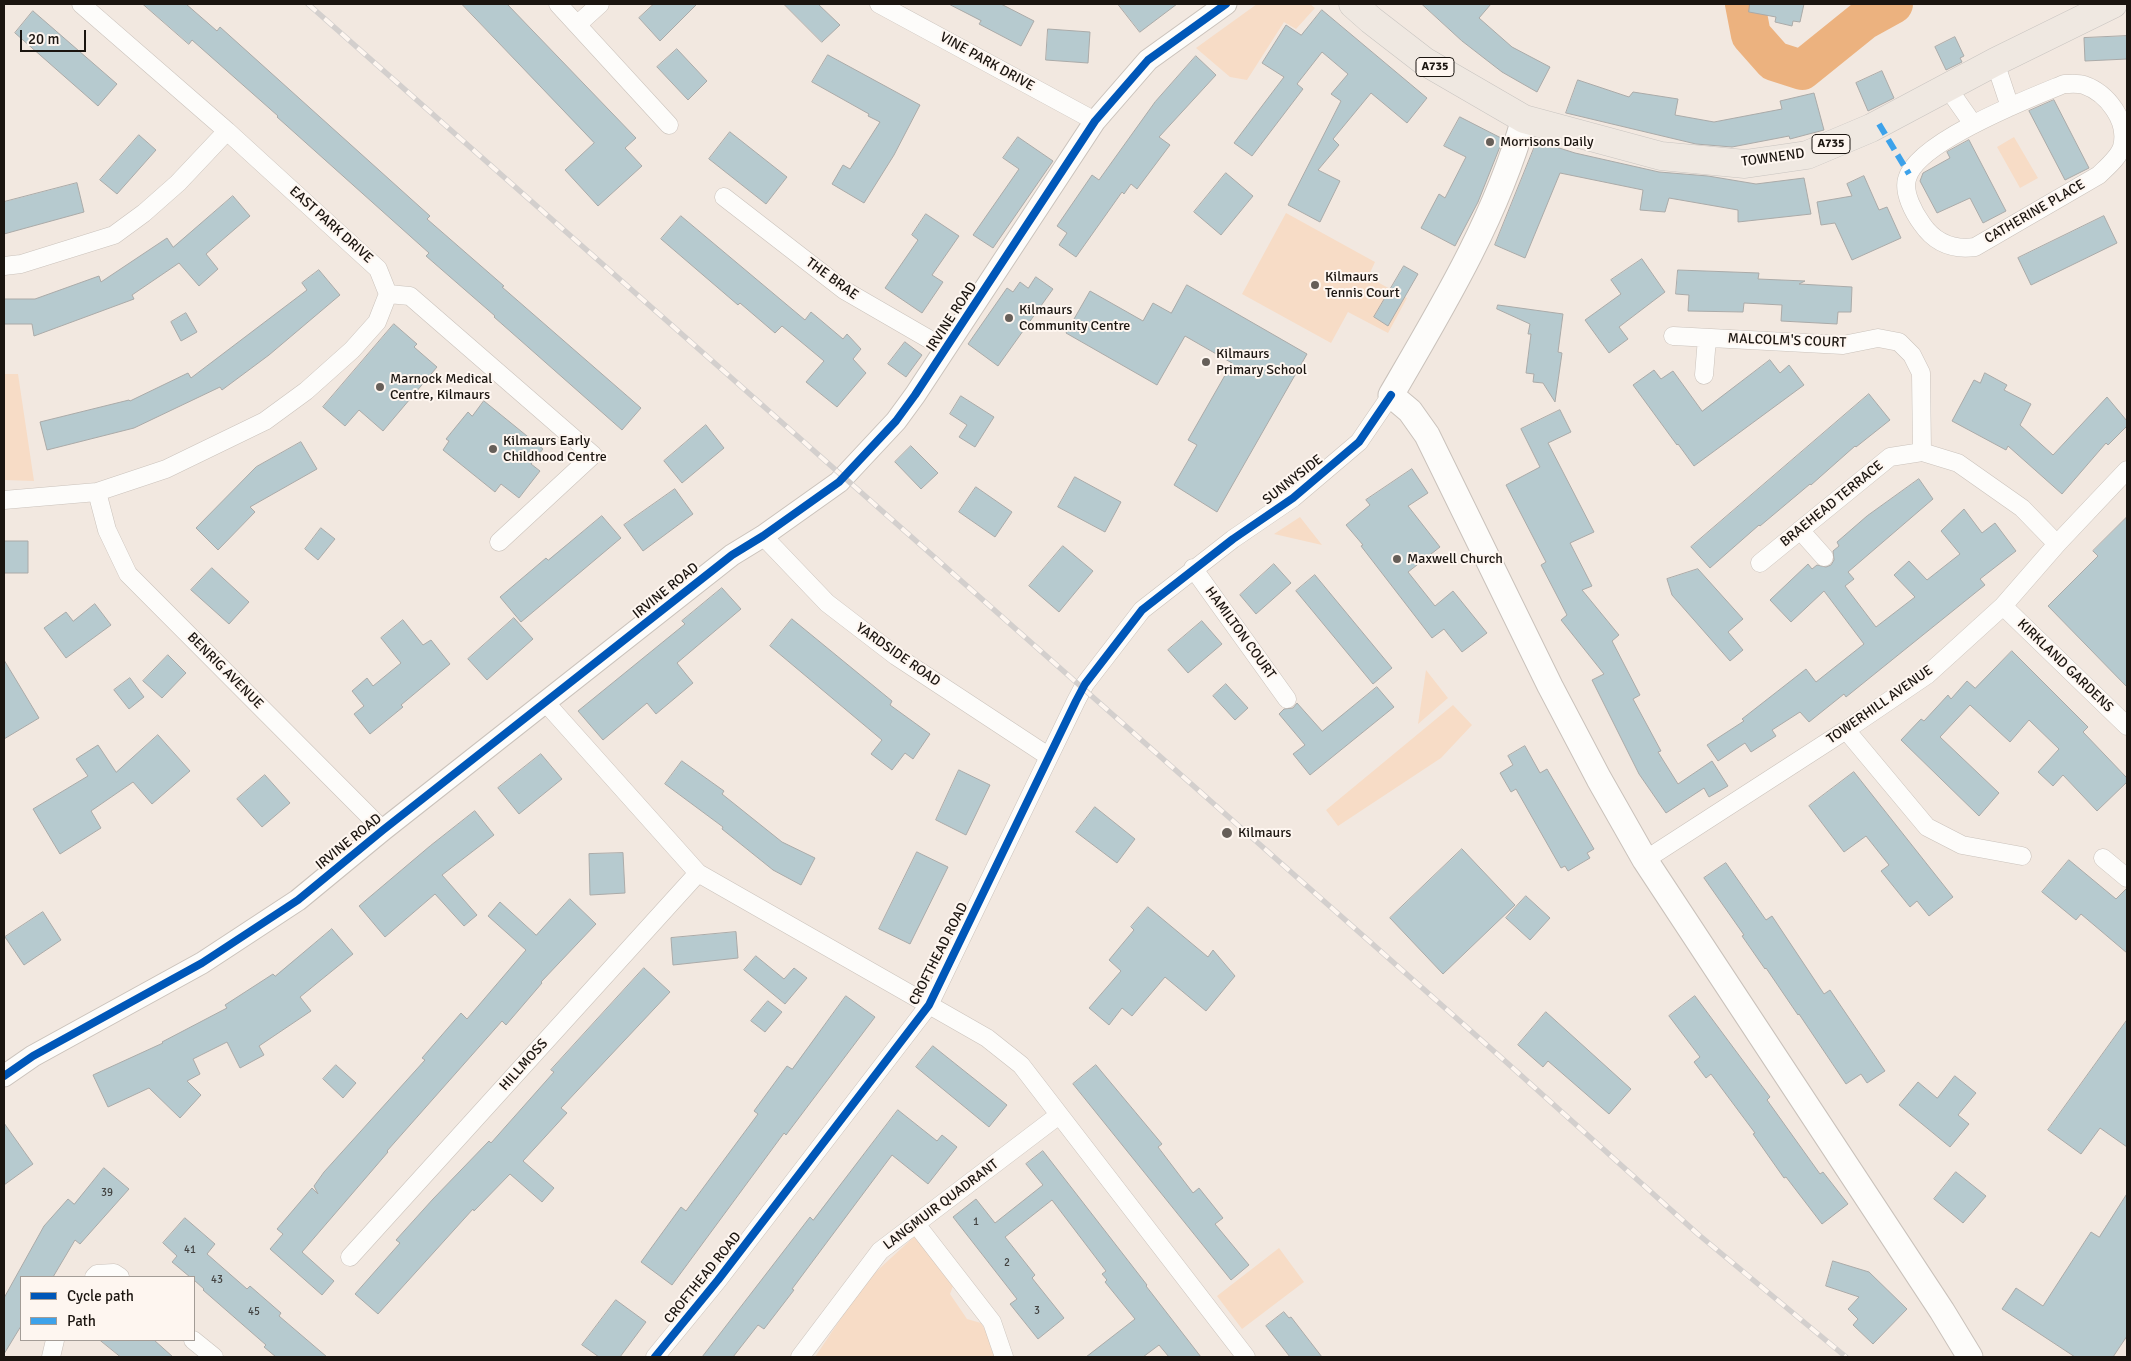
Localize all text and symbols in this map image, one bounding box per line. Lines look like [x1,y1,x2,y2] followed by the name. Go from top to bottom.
[22,20,89,52] scale bar
[937,29,1037,95] street label: VINE PARK DRIVE
[28,30,59,48] text: 20 m
[1416,58,1454,76] road number: A735
[1500,134,1594,150] place label: Morrisons Daily
[1812,134,1850,154] road number: A735
[1484,136,1496,148] marker: Morrisons Daily
[1740,145,1806,171] street label: TOWNEND
[1982,176,2088,248] street label: CATHERINE PLACE
[286,183,376,267] street label: EAST PARK DRIVE
[803,254,861,304] street label: THE BRAE
[1325,269,1400,302] place label: Kilmaurs Tennis Court
[923,279,981,355] street label: IRVINE ROAD
[1309,279,1321,291] marker: Kilmaurs Tennis Court
[1019,302,1130,334] place label: Kilmaurs Community Centre
[1003,312,1015,324] marker: Kilmaurs Community Centre
[1727,331,1847,351] street label: MALCOLM'S COURT
[1216,346,1307,378] place label: Kilmaurs Primary School
[1200,356,1212,368] marker: Kilmaurs Primary School
[390,371,492,404] place label: Marnock Medical Centre, Kilmaurs
[374,381,386,393] marker: Marnock Medical Centre, Kilmaurs
[503,433,607,466] place label: Kilmaurs Early Childhood Centre
[487,443,499,455] marker: Kilmaurs Early Childhood Centre
[1260,451,1326,509] street label: SUNNYSIDE
[1777,457,1887,551] street label: BRAEHEAD TERRACE
[1407,551,1503,567] place label: Maxwell Church
[1391,553,1403,565] marker: Maxwell Church
[630,559,702,623] street label: IRVINE ROAD
[1201,584,1279,682] street label: HAMILTON COURT
[2014,616,2116,716] street label: KIRKLAND GARDENS
[853,620,943,690] street label: YARDSIDE ROAD
[183,629,267,713] street label: BENRIG AVENUE
[1824,662,1936,748] street label: TOWERHILL AVENUE
[313,810,385,874] street label: IRVINE ROAD
[1238,825,1291,841] place label: Kilmaurs
[1220,826,1234,840] marker: Kilmaurs
[906,900,972,1008] street label: CROFTHEAD ROAD
[496,1036,552,1094] street label: HILLMOSS
[880,1156,1002,1254] street label: LANGMUIR QUADRANT
[101,1186,113,1200] house number: 39
[973,1215,979,1229] house number: 1
[661,1229,745,1327] street label: CROFTHEAD ROAD
[184,1243,196,1257] house number: 41
[1004,1256,1010,1270] house number: 2
[211,1273,223,1287] house number: 43
[20,1276,195,1341] legend
[67,1287,134,1305] text: Cycle path
[1034,1304,1040,1318] house number: 3
[248,1305,260,1319] house number: 45
[67,1312,96,1330] text: Path

